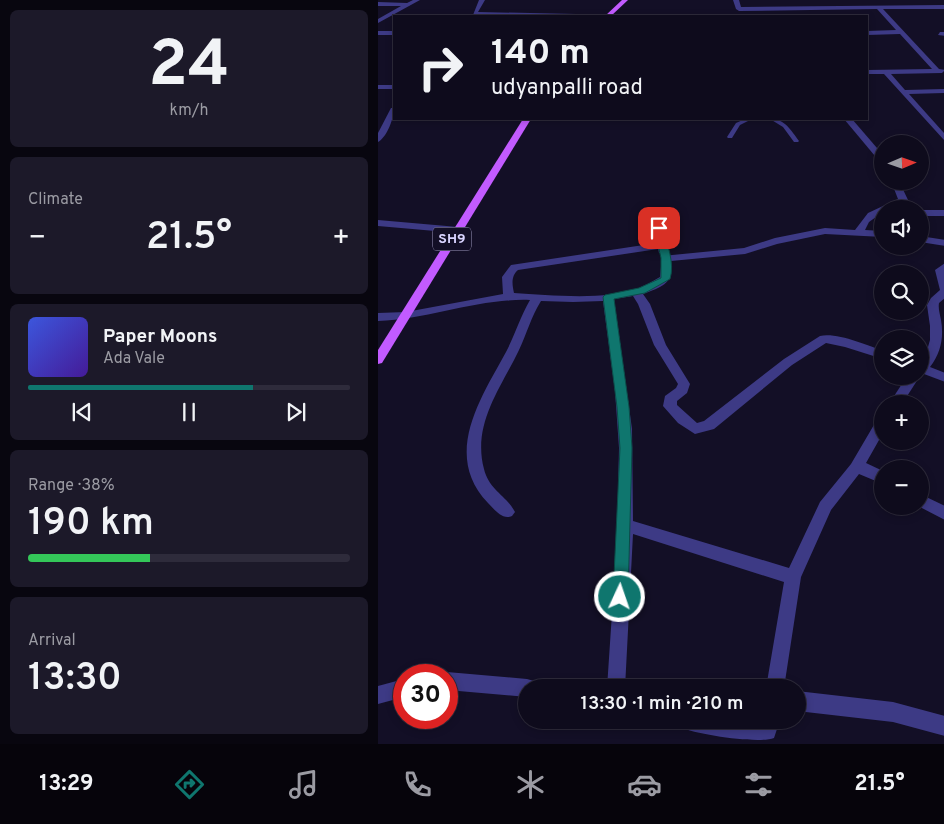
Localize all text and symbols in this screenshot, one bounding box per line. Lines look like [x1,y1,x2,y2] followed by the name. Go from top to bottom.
[148,27,230,109] text: 24
[491,32,590,76] text: 140 m
[408,35,473,100] icon: right
[491,75,643,102] text: udyanpalli road
[170,101,208,121] text: km/h
[874,135,929,190] north arrow
[874,135,929,515] map controls
[28,190,83,210] text: Climate
[874,200,929,255] button: sound
[638,207,680,249] pin
[146,214,232,263] text: 21.5°
[645,214,673,242] icon: arrive
[28,221,46,257] text: −
[332,221,350,257] text: +
[433,228,471,250] road number: SH9
[874,265,929,320] button: search
[103,325,217,349] text: Paper Moons
[874,330,929,385] button: layers
[103,349,165,369] text: Ada Vale
[874,395,929,450] button: +
[68,398,96,426] icon: previous
[175,398,203,426] icon: pause
[282,398,310,426] icon: next
[874,460,929,515] button: −
[28,476,115,496] text: Range · 38%
[28,500,154,549] text: 190 km
[593,570,645,622] position arrow
[28,631,76,651] text: Arrival
[28,655,122,704] text: 13:30
[393,664,458,729] speed limit sign: 30
[581,692,743,716] text: 13:30 · 1 min · 210 m
[172,767,207,802] icon: directions
[286,767,321,802] icon: music
[400,767,435,802] icon: phone
[513,767,548,802] icon: climate
[627,767,662,802] icon: car
[741,767,776,802] icon: filters
[39,771,94,798] text: 13:29
[854,771,905,798] text: 21.5°

